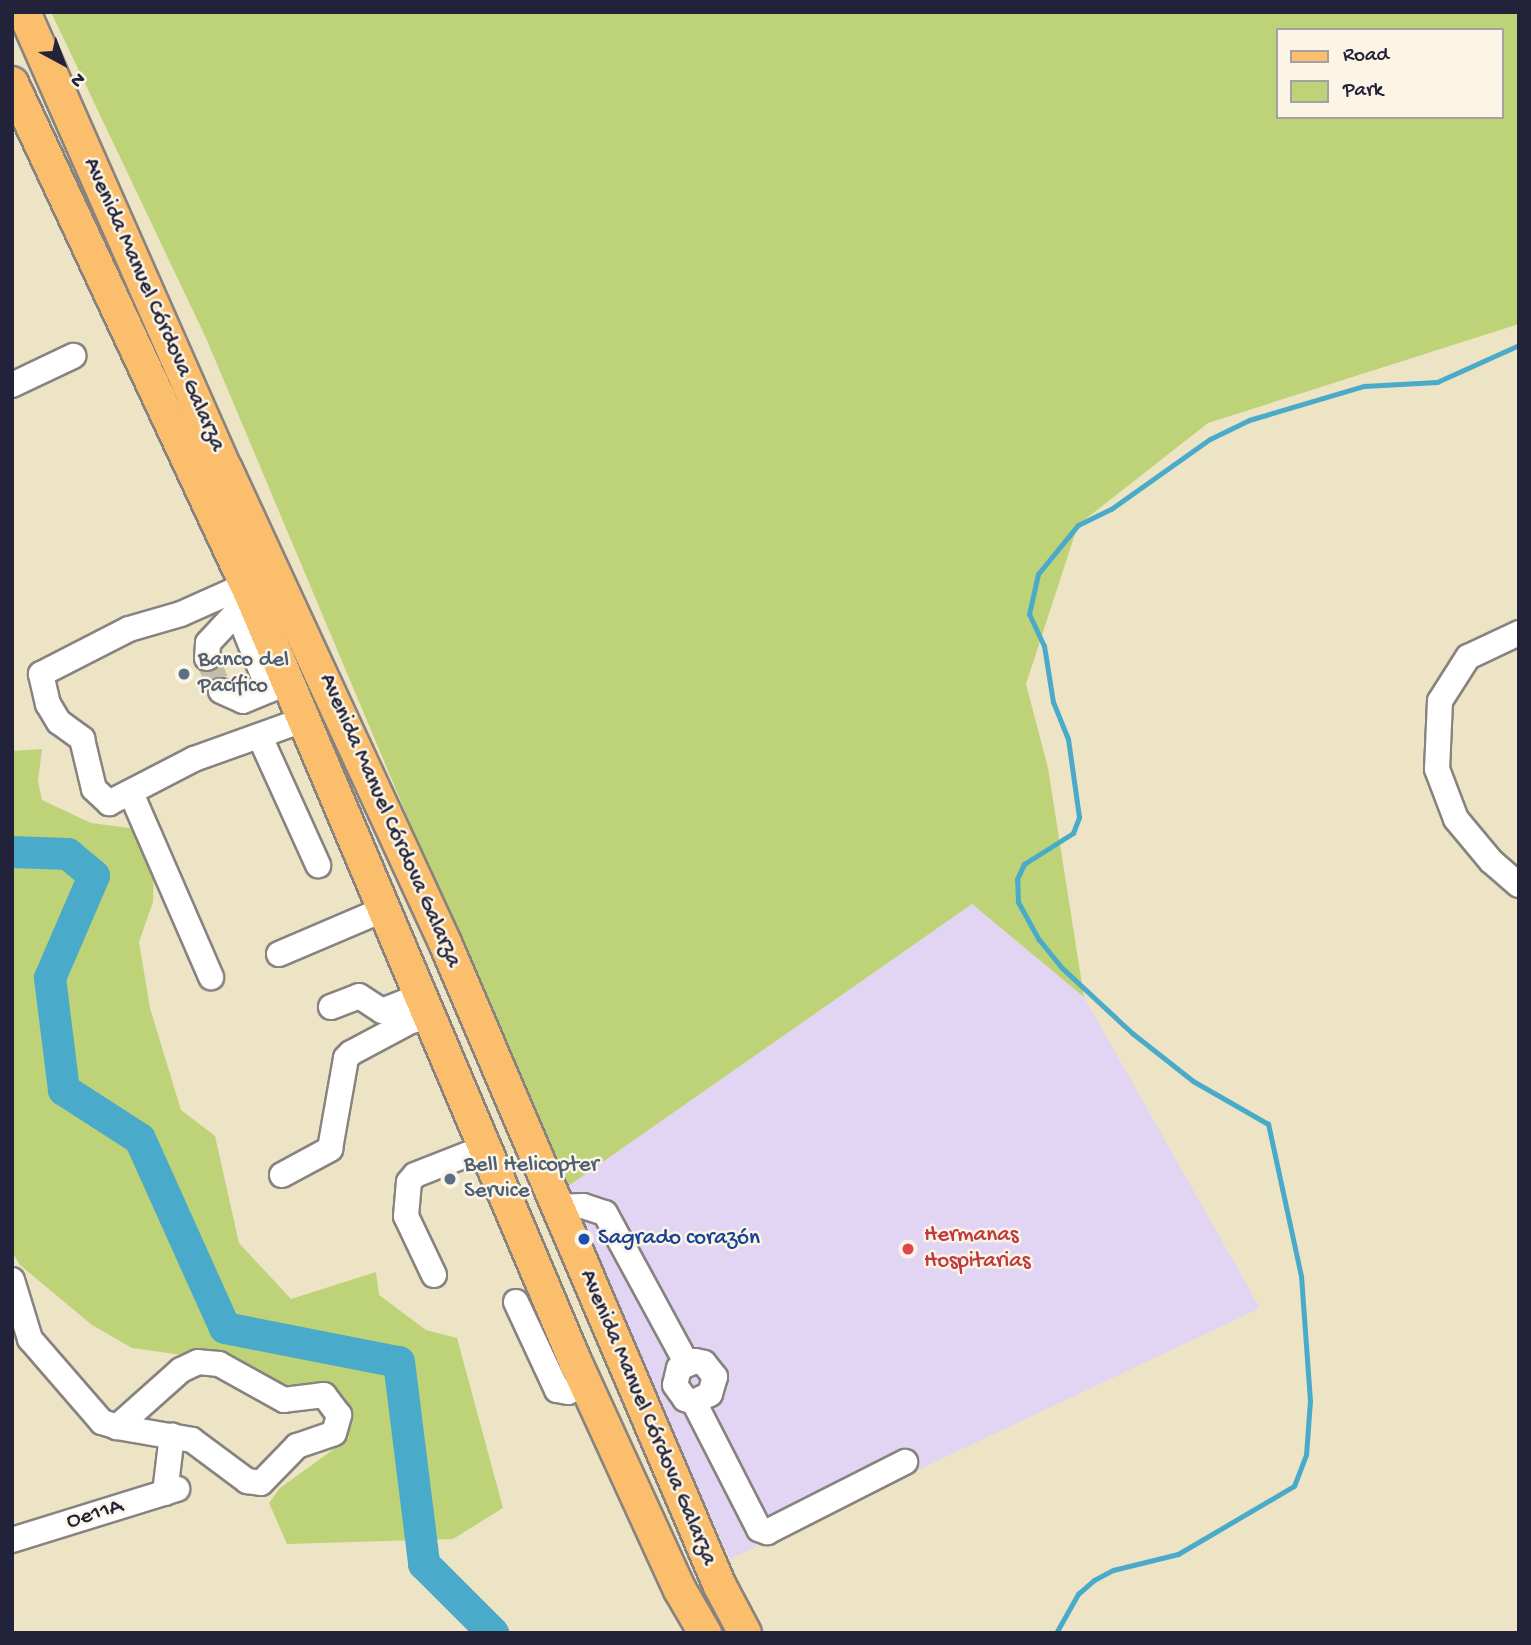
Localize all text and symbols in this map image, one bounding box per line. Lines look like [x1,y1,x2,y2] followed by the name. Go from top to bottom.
[28,28,98,98] north arrow
[1276,28,1503,119] legend
[1343,44,1389,69] text: Road
[65,66,89,92] text: N
[1343,79,1383,104] text: Park
[76,154,230,456] street label: Avenida Manuel Córdova Galarza
[198,647,289,701] place label: Banco del Pacífico
[176,666,192,682] marker: Banco del Pacífico
[312,670,466,972] street label: Avenida Manuel Córdova Galarza
[464,1152,599,1206] place label: Bell Helicopter Service
[442,1171,458,1187] marker: Bell Helicopter Service
[924,1222,1030,1276] place label: Hermanas Hospitarias
[598,1225,760,1253] place label: Sagrado corazón
[576,1231,592,1247] marker: Sagrado corazón
[898,1239,918,1259] marker: Hermanas Hospitarias
[572,1266,722,1570] street label: Avenida Manuel Córdova Galarza
[63,1493,127,1537] street label: Oe11A

